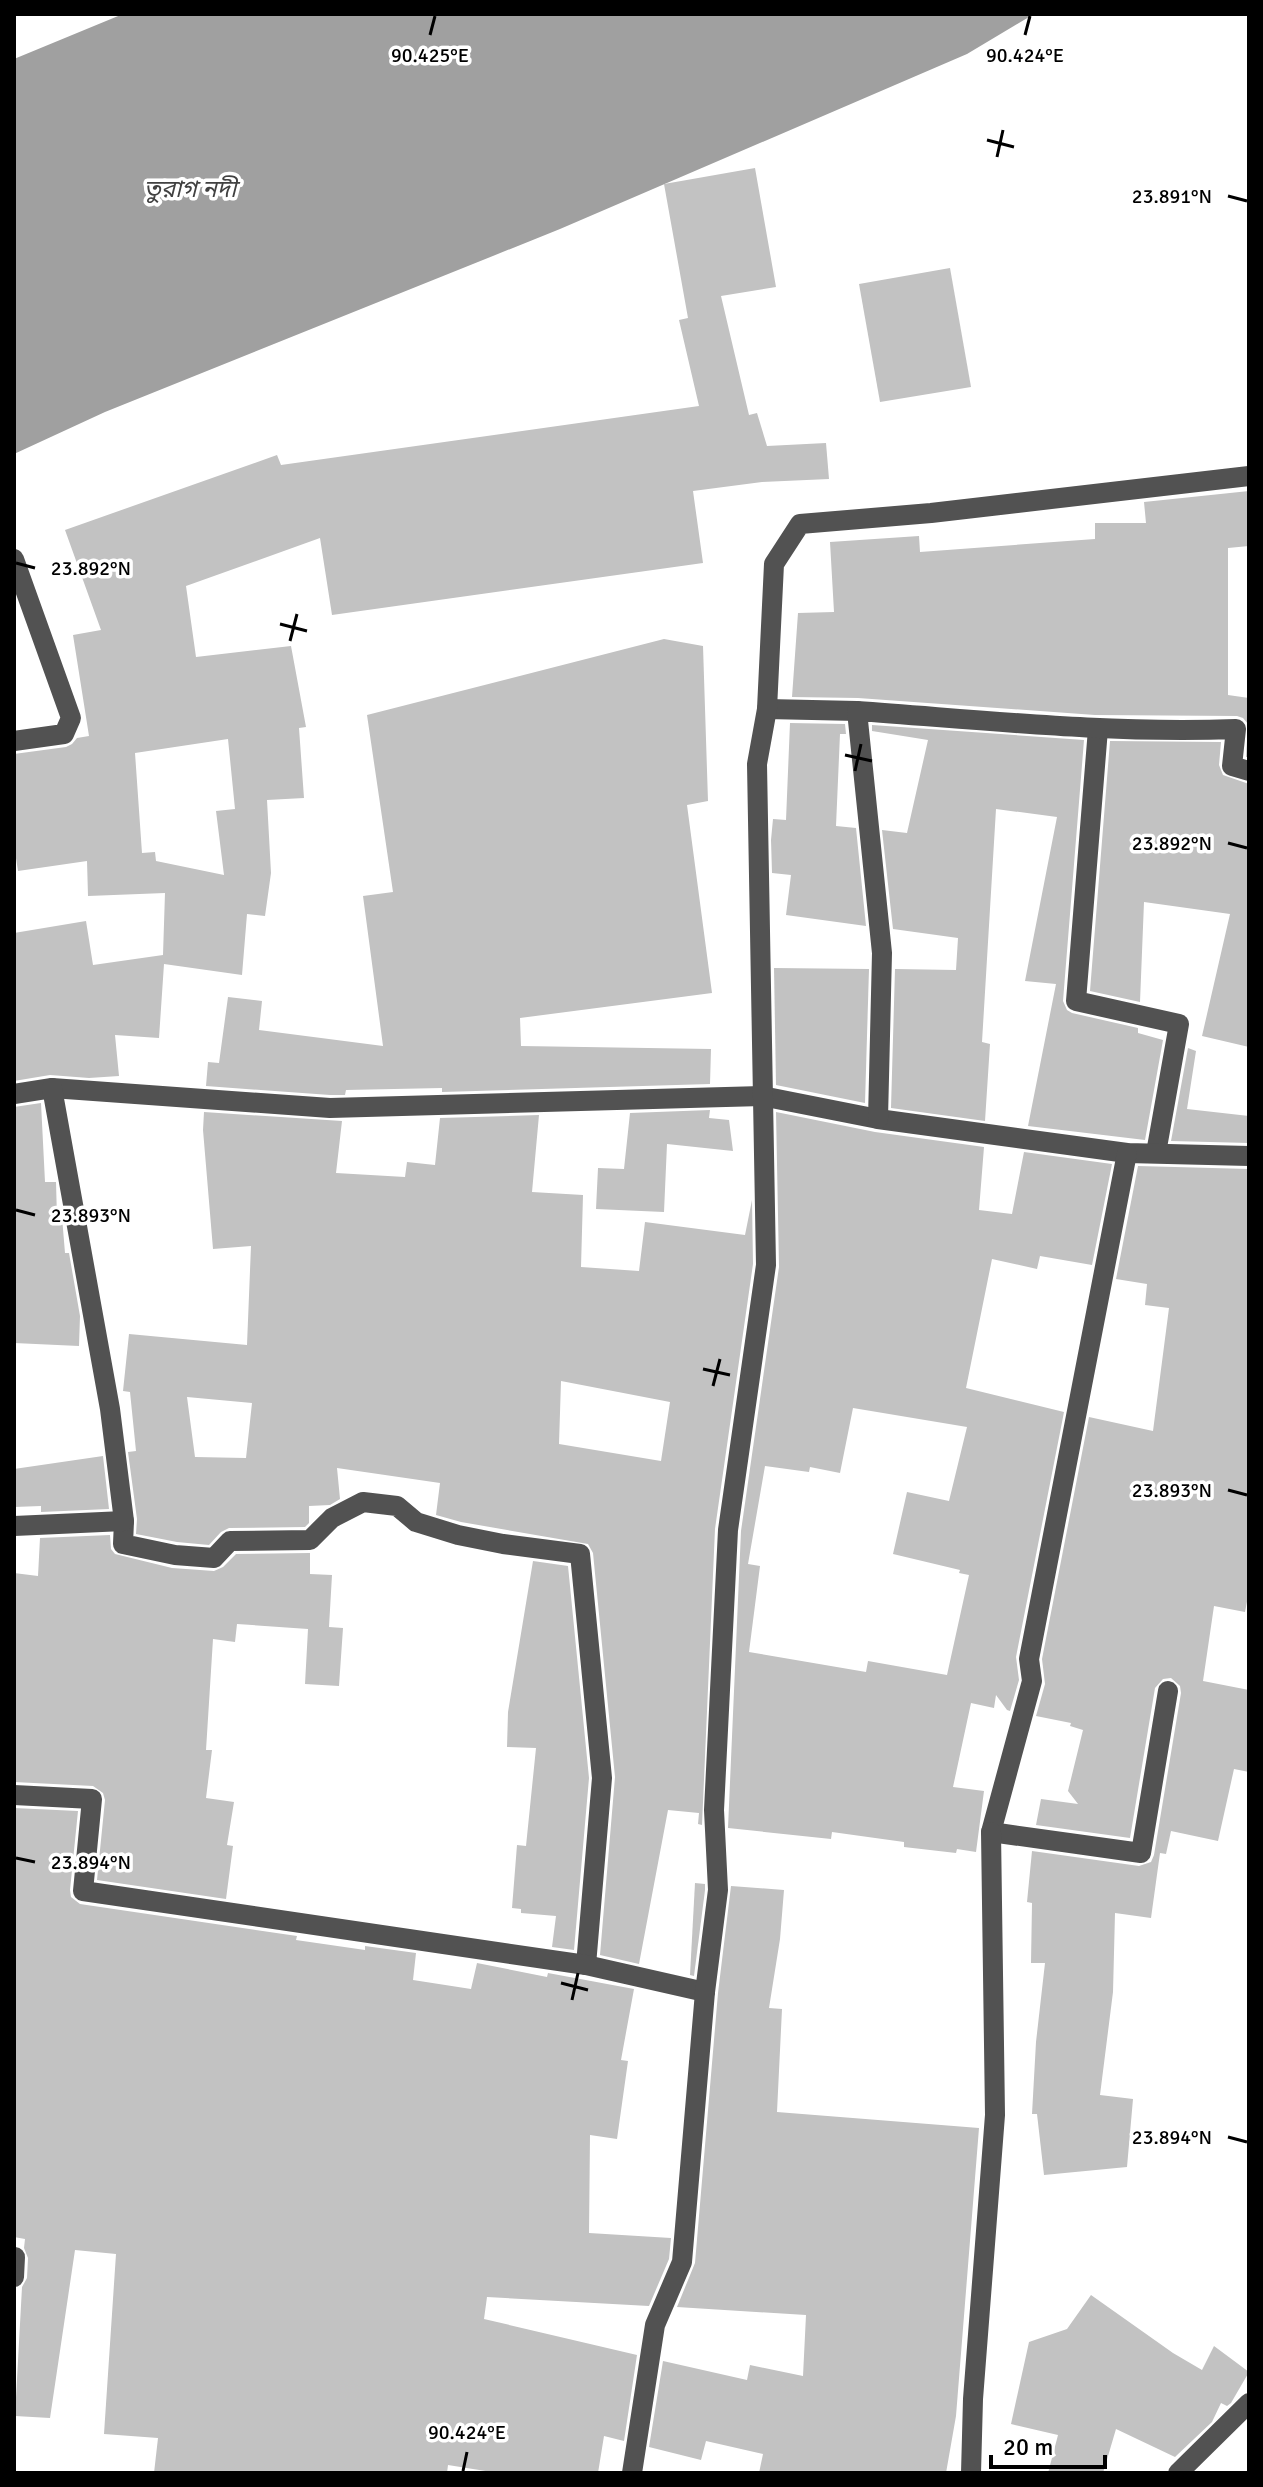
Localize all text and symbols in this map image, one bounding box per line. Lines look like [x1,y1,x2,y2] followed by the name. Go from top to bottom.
[391,43,469,68] text: 90.425°E
[986,43,1064,68] text: 90.424°E
[144,174,241,204] water label: তুরাগ নদী
[1132,184,1212,209] text: 23.891°N
[51,556,131,581] text: 23.892°N
[1132,831,1212,856] text: 23.892°N
[51,1203,131,1228] text: 23.893°N
[1132,1478,1212,1503] text: 23.893°N
[51,1850,131,1875] text: 23.894°N
[1132,2125,1212,2150] text: 23.894°N
[991,2419,1105,2469] scale bar
[428,2420,506,2445] text: 90.424°E
[1003,2432,1053,2462] text: 20 m

